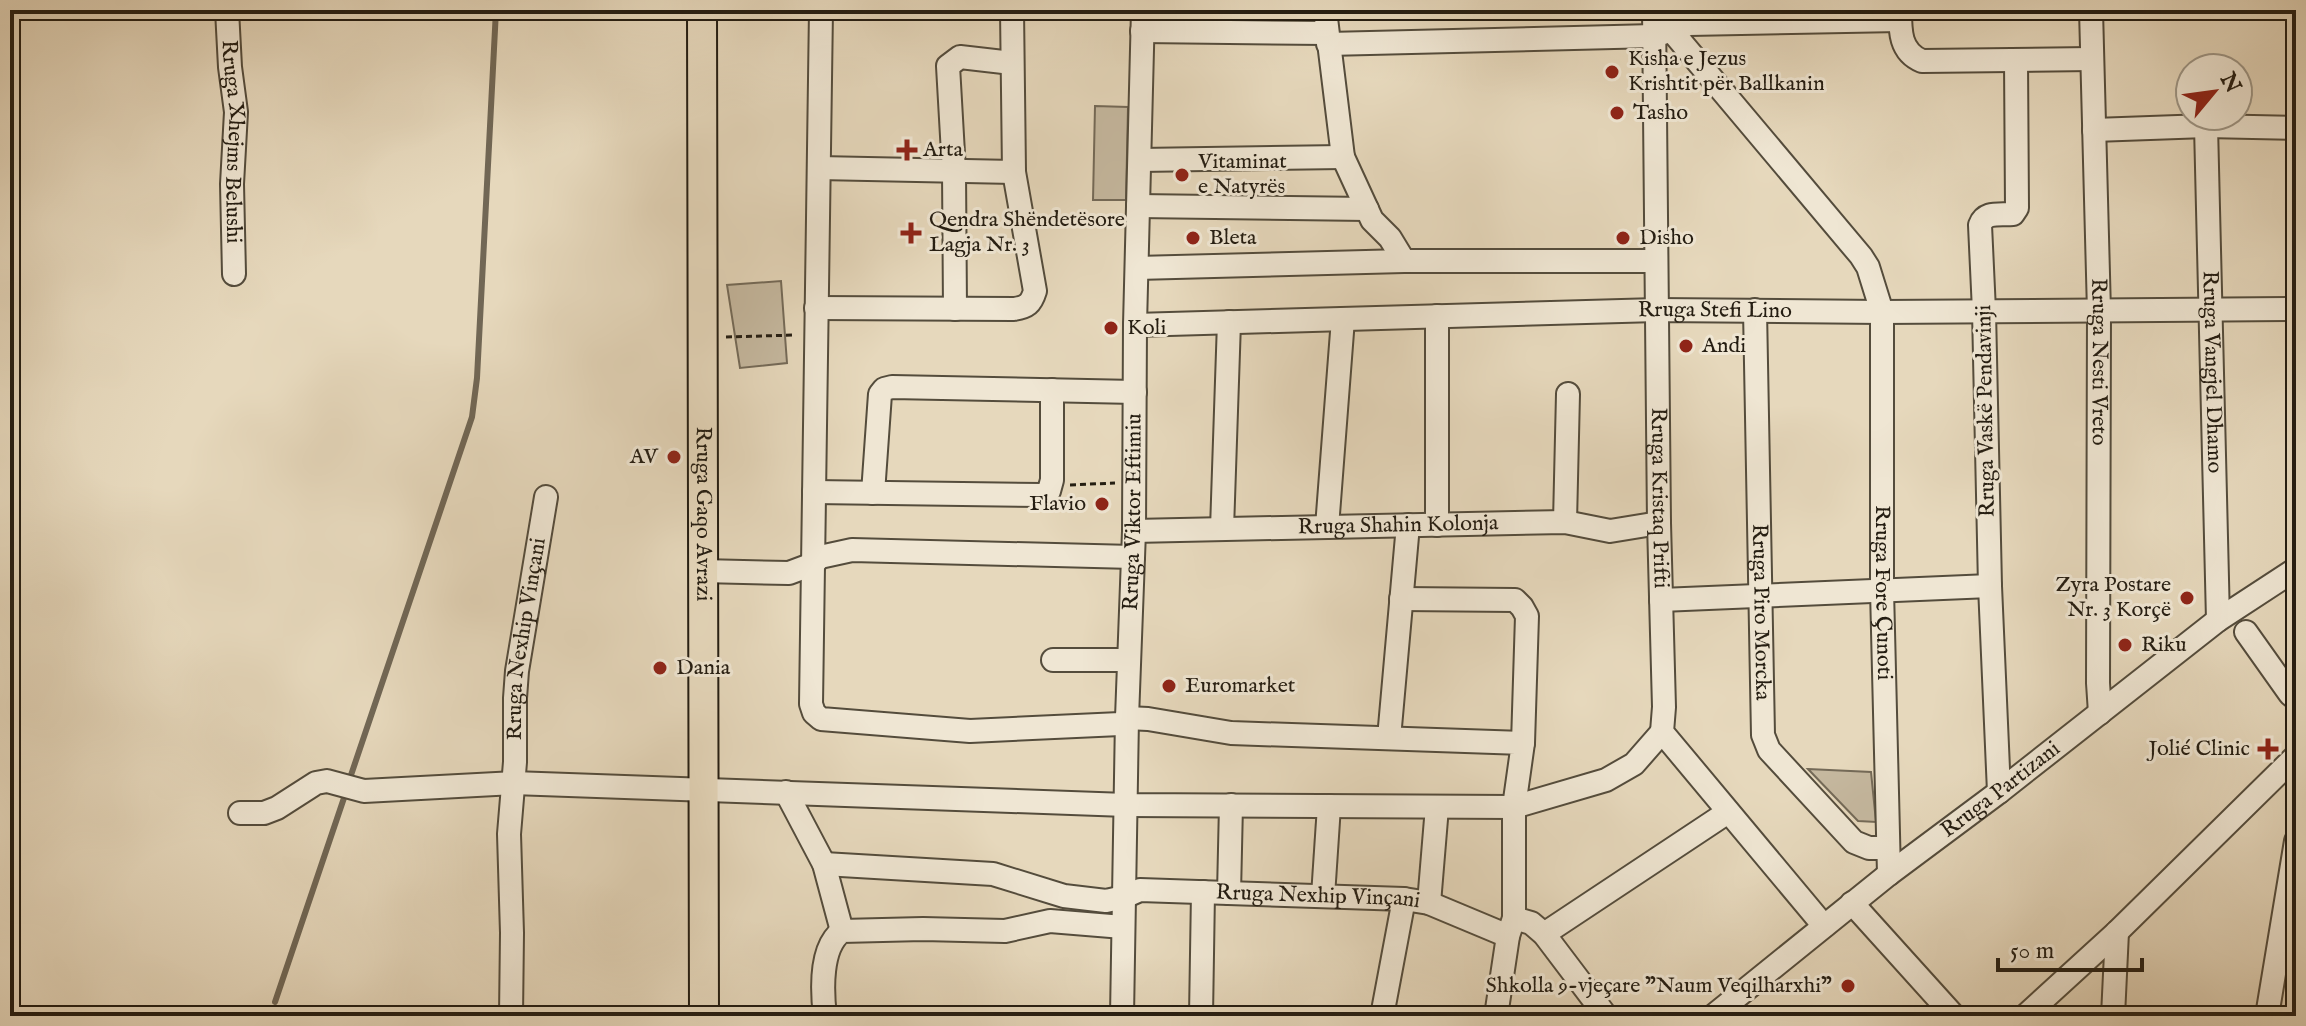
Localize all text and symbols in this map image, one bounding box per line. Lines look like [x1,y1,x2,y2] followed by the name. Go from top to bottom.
[215,39,251,244] street label: Rruga Xhejms Belushi
[1628,45,1825,98] place label: Kisha e Jezus Krishtit për Ballkanin
[2174,52,2254,132] north arrow
[1603,63,1621,81] marker: Kisha e Jezus Krishtit për Ballkanin
[2212,67,2247,98] text: N
[1633,99,1688,127] place label: Tasho
[1608,104,1626,122] marker: Tasho
[922,136,963,164] place label: Arta
[898,141,916,159] marker: Arta
[1197,148,1287,201] place label: Vitaminat e Natyrës
[1173,166,1191,184] marker: Vitaminat e Natyrës
[929,206,1125,259] place label: Qendra Shëndetësore Lagja Nr. 3
[900,222,922,244] marker: Qendra Shëndetësore Lagja Nr. 3
[1209,224,1257,252] place label: Bleta
[1639,224,1694,252] place label: Disho
[1184,229,1202,247] marker: Bleta
[1614,229,1632,247] marker: Disho
[2196,270,2228,474] street label: Rruga Vangjel Dhamo
[2084,278,2113,446] street label: Rruga Nesti Vreto
[1637,296,1792,325] street label: Rruga Stefi Lino
[1970,304,2002,518] street label: Rruga Vaskë Pendavinji
[1127,314,1167,342] place label: Koli
[1102,319,1120,337] marker: Koli
[1701,332,1746,360] place label: Andi
[1677,337,1695,355] marker: Andi
[1644,407,1675,589] street label: Rruga Kristaq Prifti
[1117,413,1149,611] street label: Rruga Viktor Eftimiu
[689,427,717,602] street label: Rruga Gaqo Avrazi
[629,443,659,471] place label: AV
[665,448,683,466] marker: AV
[1029,490,1086,518] place label: Flavio
[1093,495,1111,513] marker: Flavio
[1868,505,1898,681] street label: Rruga Fore Çunoti
[1297,509,1499,542] street label: Rruga Shahin Kolonja
[1745,523,1776,701] street label: Rruga Piro Morcka
[501,536,553,741] street label: Rruga Nexhip Vinçani
[2056,571,2171,624] place label: Zyra Postare Nr. 3 Korçë
[2178,589,2196,607] marker: Zyra Postare Nr. 3 Korçë
[2141,631,2187,659] place label: Riku
[2116,636,2134,654] marker: Riku
[676,654,731,682] place label: Dania
[651,659,669,677] marker: Dania
[1185,672,1296,700] place label: Euromarket
[1160,677,1178,695] marker: Euromarket
[1935,735,2066,844] street label: Rruga Partizani
[2146,735,2250,763] place label: Jolié Clinic
[2257,738,2279,760] marker: Jolié Clinic
[1215,879,1422,915] street label: Rruga Nexhip Vinçani
[1998,922,2142,972] scale bar
[2010,936,2054,967] text: 50 m
[1486,972,1832,1000] place label: Shkolla 9-vjeçare "Naum Veqilharxhi"
[1839,977,1857,995] marker: Shkolla 9-vjeçare "Naum Veqilharxhi"

